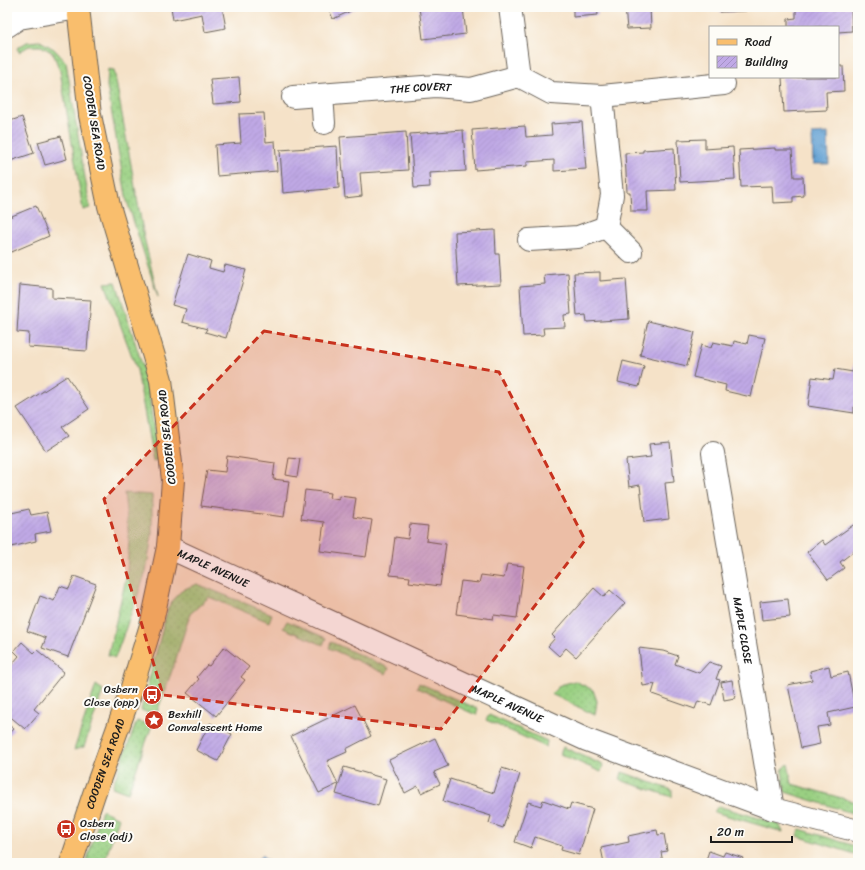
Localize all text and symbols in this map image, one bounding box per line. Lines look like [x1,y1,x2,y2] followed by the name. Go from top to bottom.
[709,26,839,78] legend
[745,31,772,53] text: Road
[745,51,788,73] text: Building
[77,75,111,172] street label: COODEN SEA ROAD
[389,76,453,99] street label: THE COVERT
[153,388,181,485] street label: COODEN SEA ROAD
[175,543,253,593] street label: MAPLE AVENUE
[728,595,758,666] street label: MAPLE CLOSE
[469,679,547,729] street label: MAPLE AVENUE
[84,680,139,712] place label: Osbern Close (opp)
[141,684,163,706] bus stop icon: Osbern Close (opp)
[168,705,263,737] place label: Bexhill Convalescent Home
[143,709,165,731] place icon: Bexhill Convalescent Home
[80,715,130,812] street label: COODEN SEA ROAD
[80,814,133,846] place label: Osbern Close (adj)
[55,818,77,840] bus stop icon: Osbern Close (adj)
[711,818,792,844] scale bar
[717,821,744,843] text: 20 m

